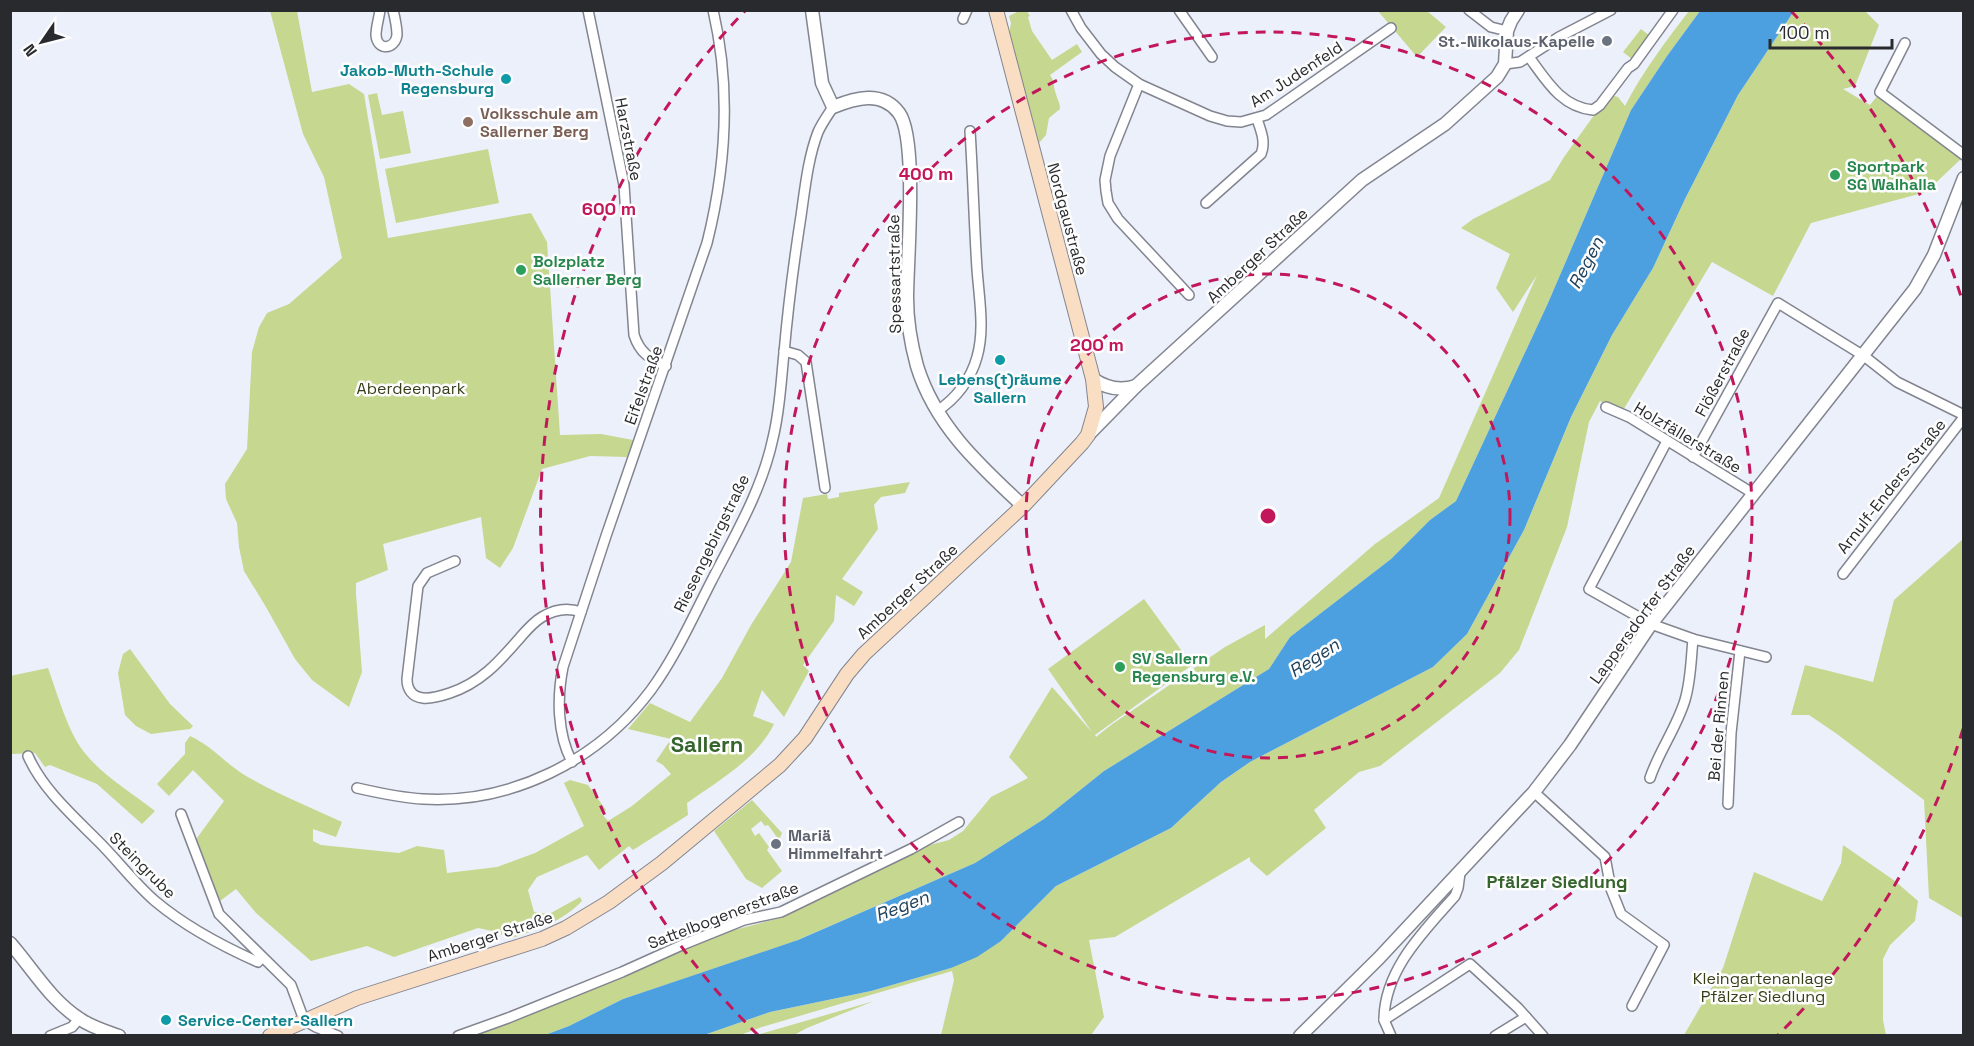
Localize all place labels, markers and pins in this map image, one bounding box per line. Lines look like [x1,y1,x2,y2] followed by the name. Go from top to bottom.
[1438,31,1595,52] place label: St.-Nikolaus-Kapelle
[1600,34,1614,48] marker: St.-Nikolaus-Kapelle
[340,60,494,99] place label: Jakob-Muth-Schule Regensburg
[499,72,513,86] marker: Jakob-Muth-Schule Regensburg
[480,103,598,142] place label: Volksschule am Sallerner Berg
[461,115,475,129] marker: Volksschule am Sallerner Berg
[1847,156,1936,195] place label: Sportpark SG Walhalla
[1828,168,1842,182] marker: Sportpark SG Walhalla
[533,251,642,290] place label: Bolzplatz Sallerner Berg
[514,263,528,277] marker: Bolzplatz Sallerner Berg
[993,353,1007,367] marker: Lebens(t)räume Sallern
[938,369,1062,408] place label: Lebens(t)räume Sallern
[1258,506,1278,526] centre of rings
[1132,648,1256,687] place label: SV Sallern Regensburg e.V.
[1113,660,1127,674] marker: SV Sallern Regensburg e.V.
[788,825,883,864] place label: Mariä Himmelfahrt
[769,837,783,851] marker: Mariä Himmelfahrt
[178,1010,353,1031] place label: Service-Center-Sallern
[159,1013,173,1027] marker: Service-Center-Sallern

